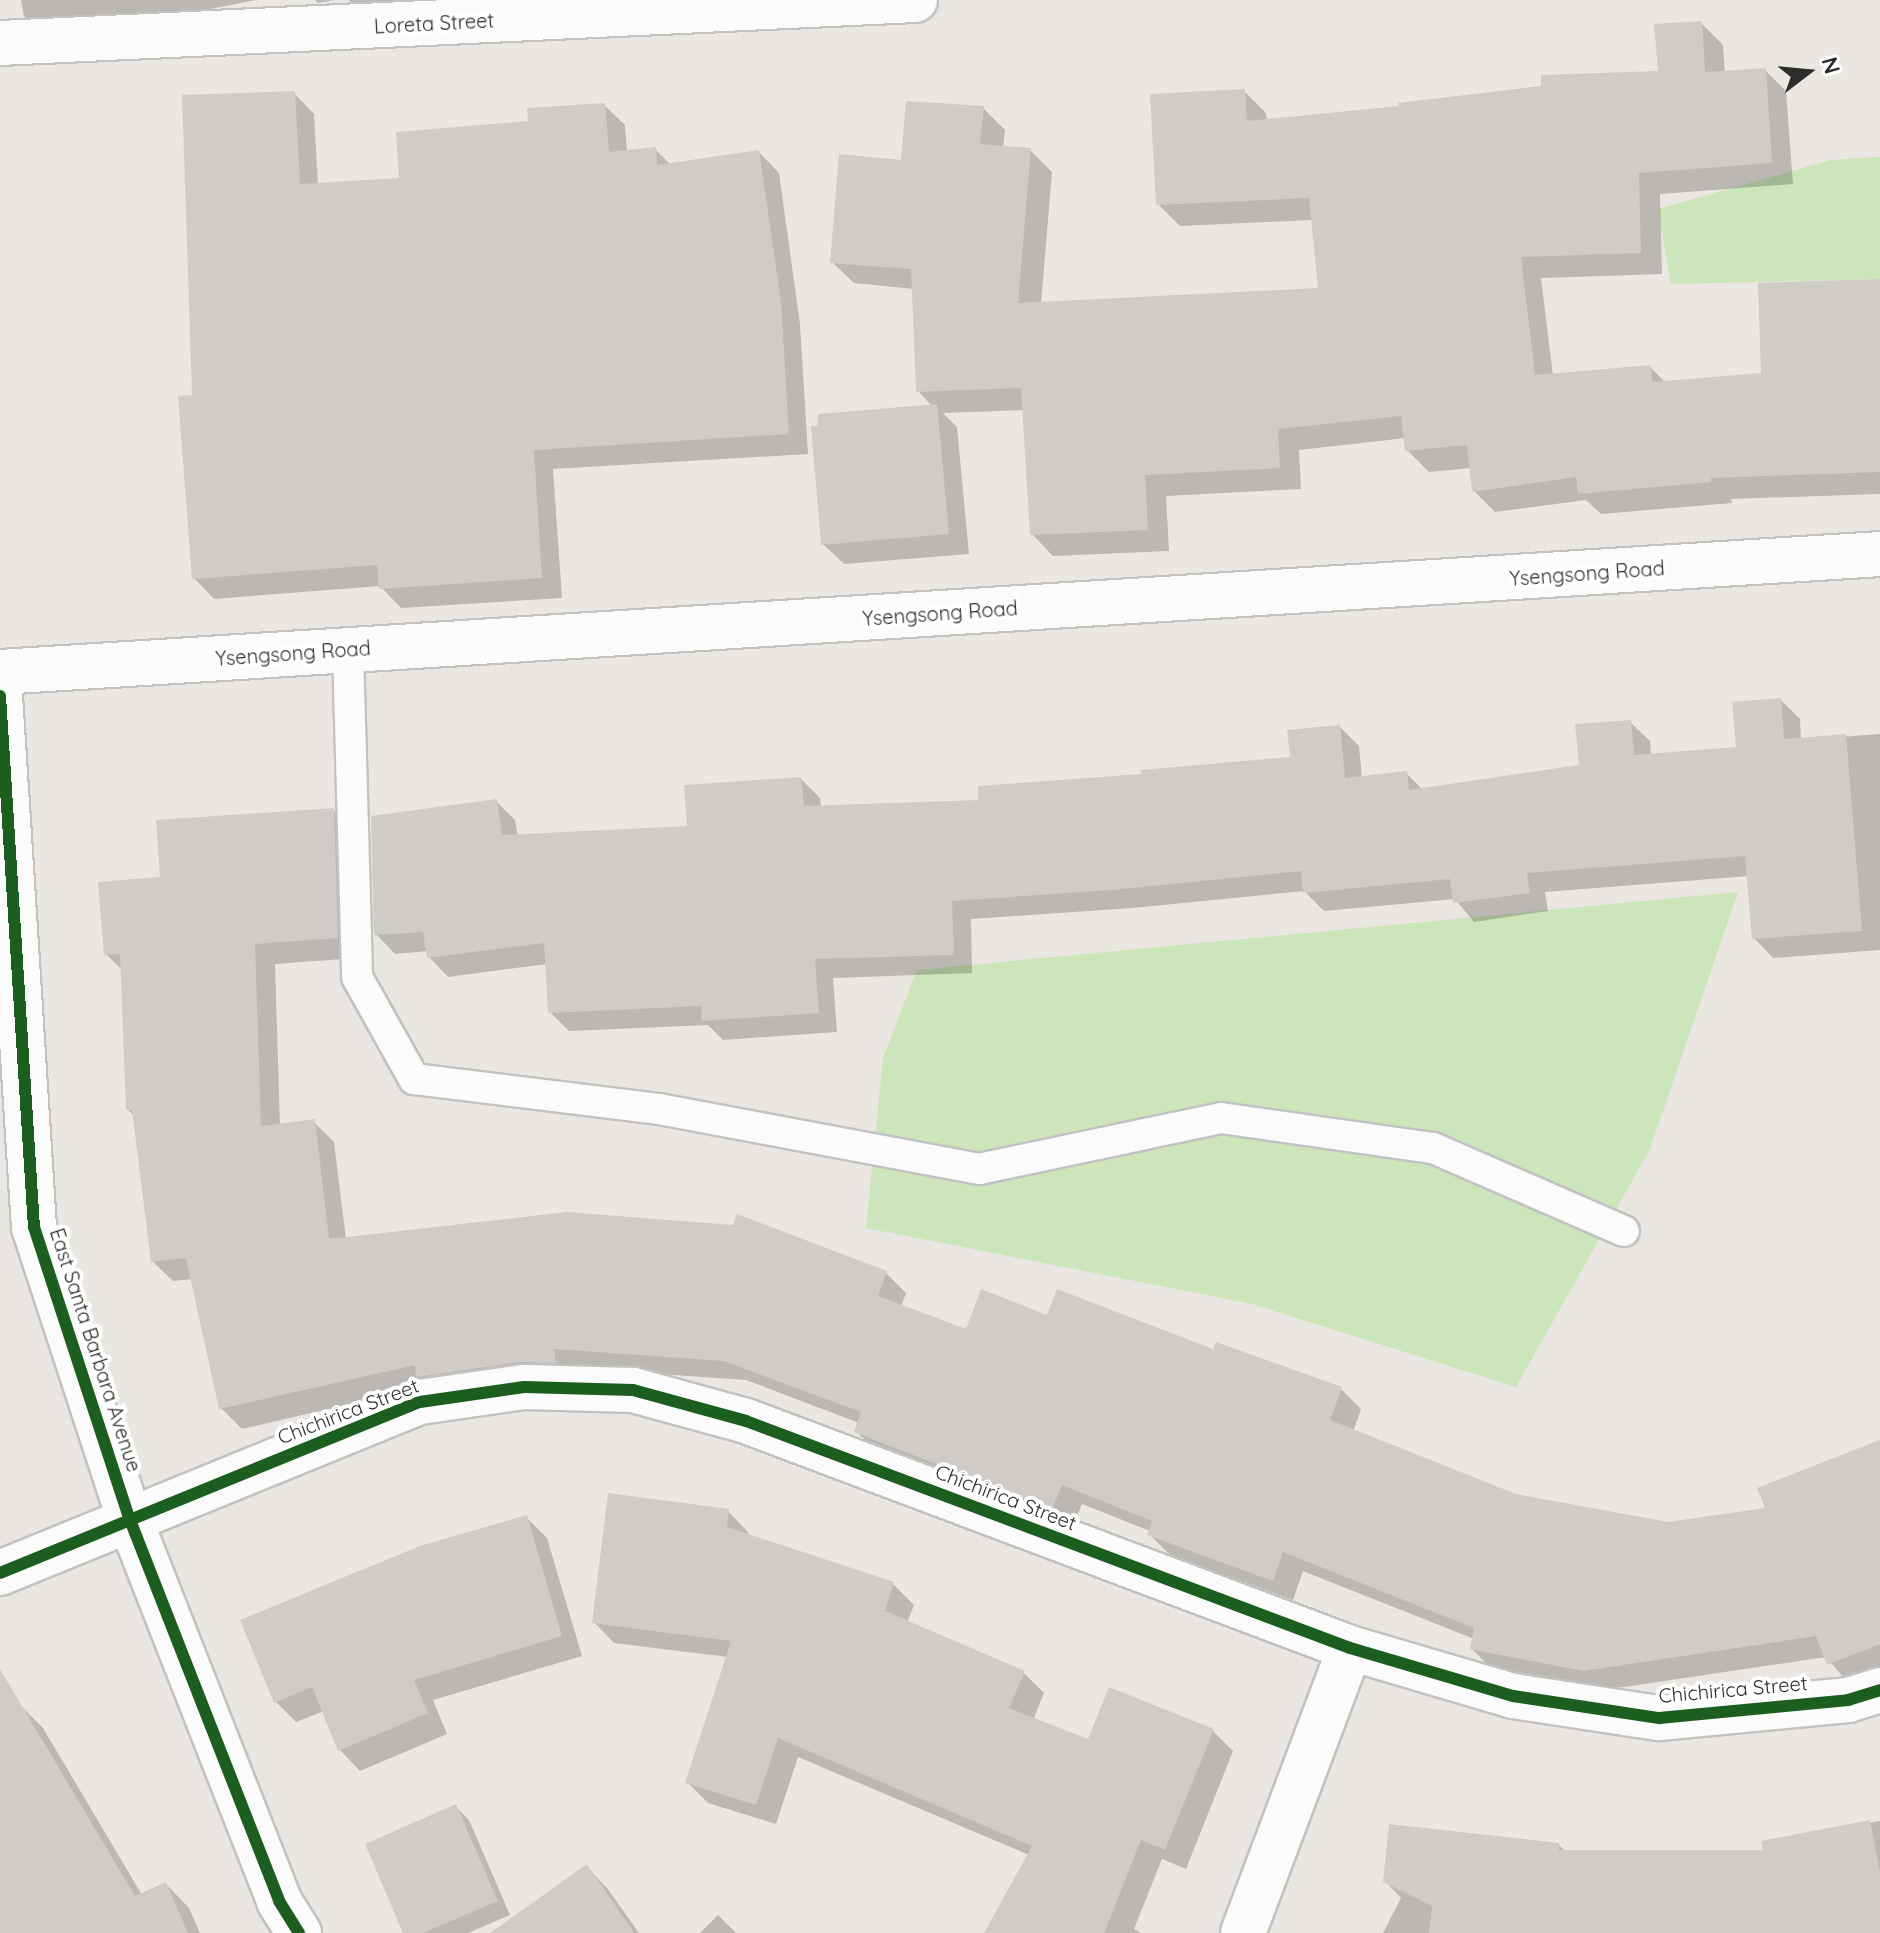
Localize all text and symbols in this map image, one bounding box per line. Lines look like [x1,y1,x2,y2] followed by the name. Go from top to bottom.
[373,8,495,38] street label: Loreta Street
[1768,32,1848,112] north arrow
[1815,54,1847,77] text: N
[1509,556,1665,590] street label: Ysengsong Road
[862,596,1018,630] street label: Ysengsong Road
[215,636,371,670] street label: Ysengsong Road
[45,1225,147,1475] street label: East Santa Barbara Avenue
[274,1373,422,1449] street label: Chichirica Street
[932,1459,1080,1535] street label: Chichirica Street
[1658,1671,1808,1707] street label: Chichirica Street

